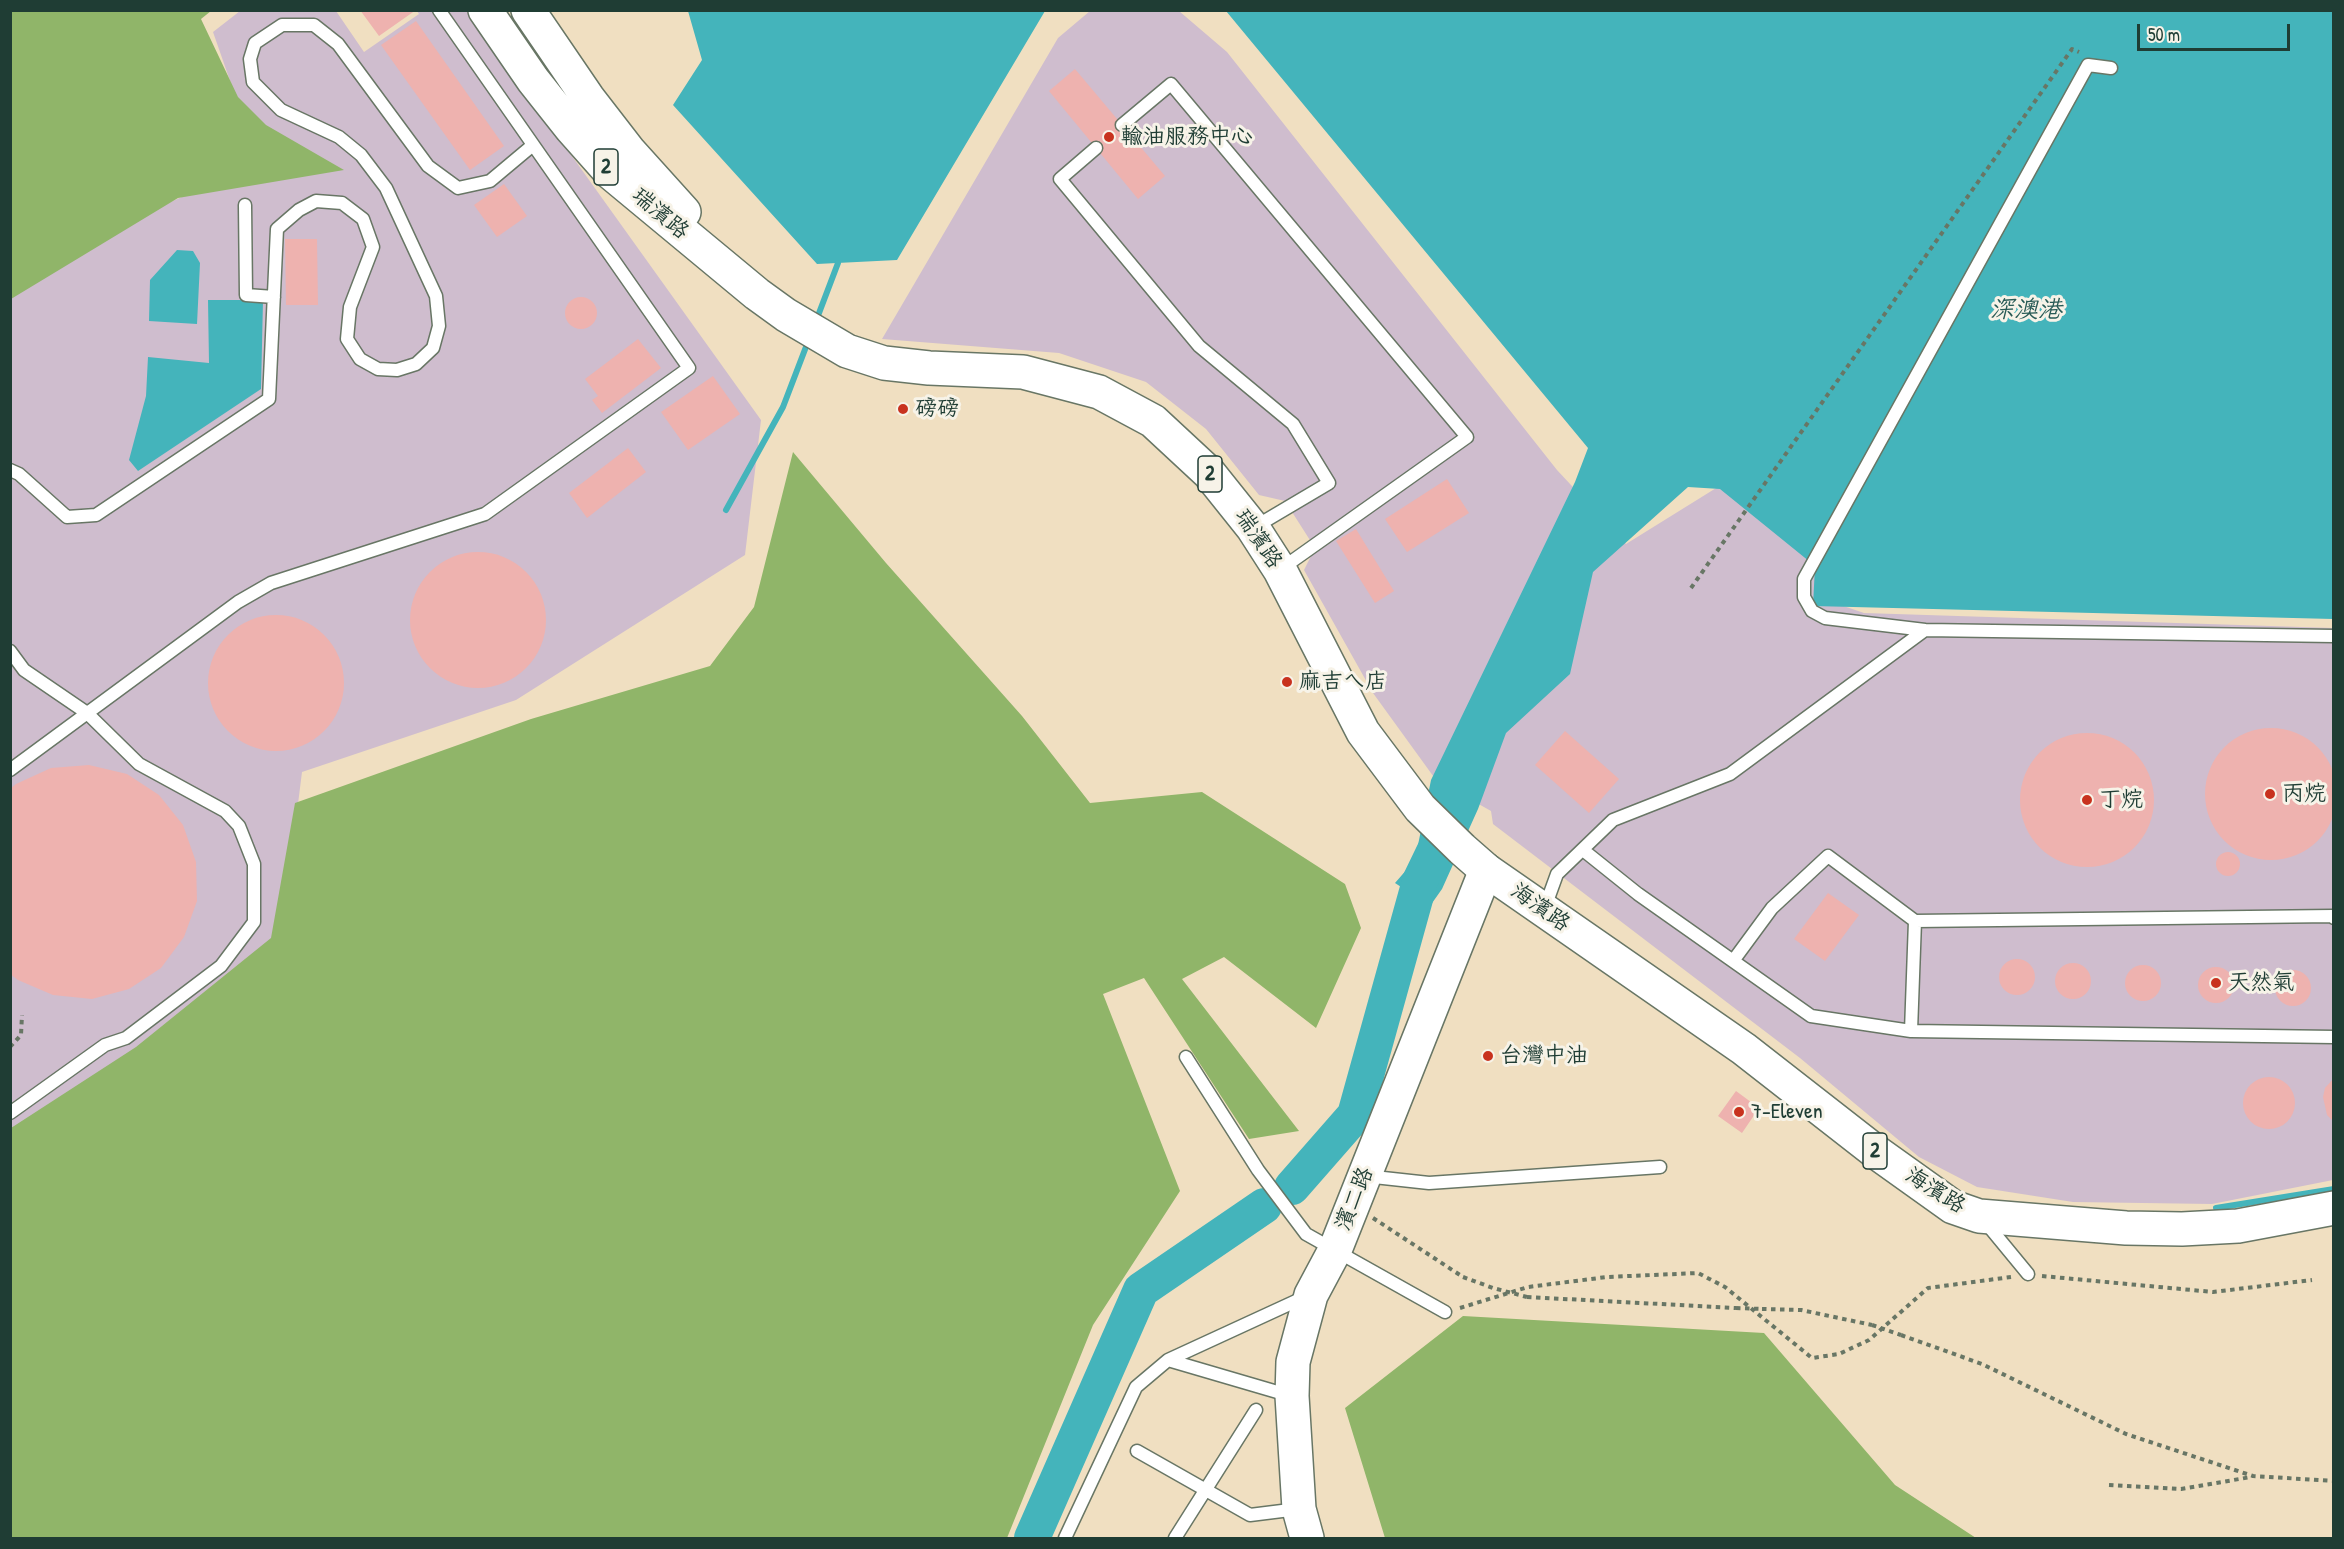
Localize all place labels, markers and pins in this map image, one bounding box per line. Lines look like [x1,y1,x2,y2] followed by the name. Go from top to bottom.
[1121,124,1253,150] place label: 輸油服務中心
[1102,130,1116,144] marker: 輸油服務中心
[915,396,959,422] place label: 磅磅
[896,402,910,416] marker: 磅磅
[1299,669,1387,695] place label: 麻吉ㄟ店
[1280,675,1294,689] marker: 麻吉ㄟ店
[2282,781,2326,807] place label: 丙烷
[2099,787,2143,813] place label: 丁烷
[2263,787,2277,801] marker: 丙烷
[2080,793,2094,807] marker: 丁烷
[2228,970,2294,996] place label: 天然氣
[2209,976,2223,990] marker: 天然氣
[1500,1043,1588,1069] place label: 台灣中油
[1481,1049,1495,1063] marker: 台灣中油
[1751,1099,1823,1125] place label: 7-Eleven
[1732,1105,1746,1119] marker: 7-Eleven

